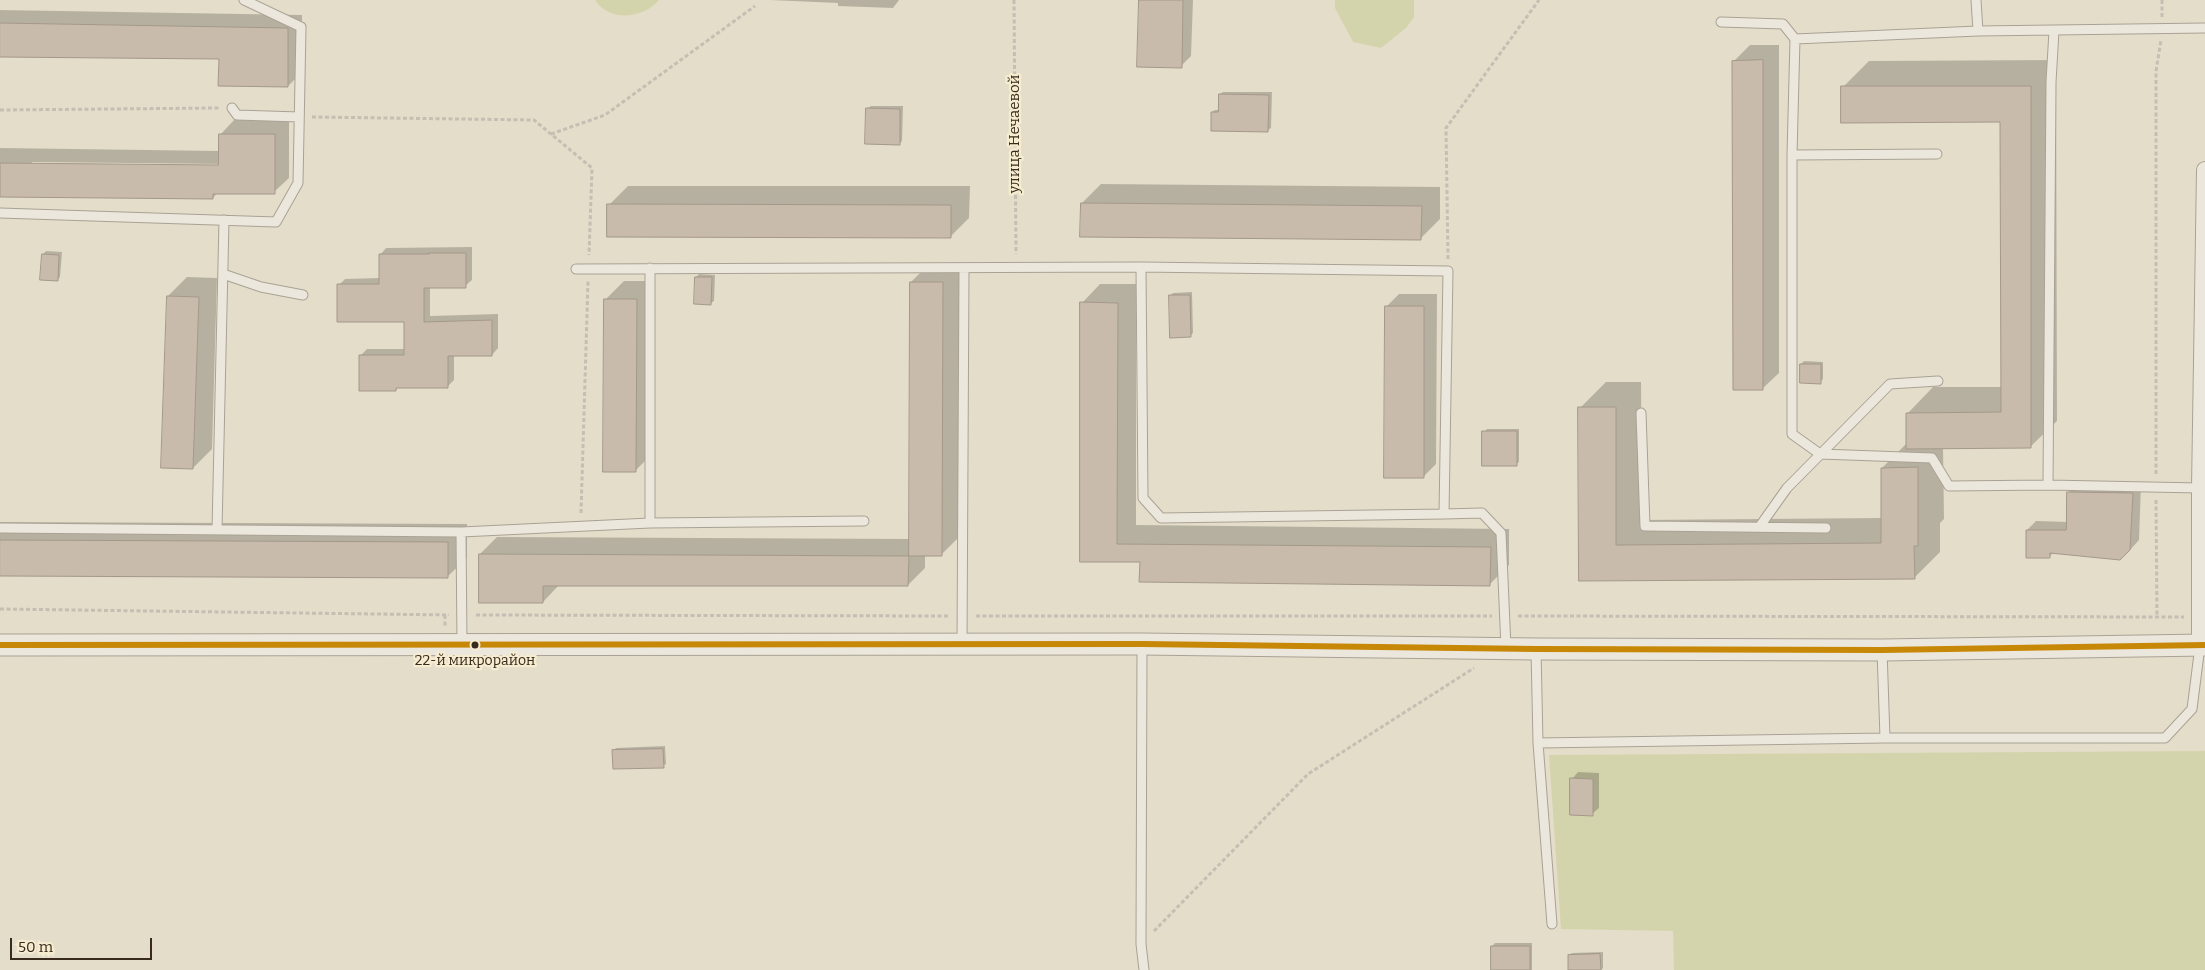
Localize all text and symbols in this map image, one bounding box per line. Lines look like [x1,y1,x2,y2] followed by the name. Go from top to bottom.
[1006,74,1024,194] street label: улица Нечаевой
[470,640,480,650] marker: 22-й микрорайон
[415,653,535,669] place label: 22-й микрорайон
[12,928,155,960] scale bar
[18,938,53,956] text: 50 m

